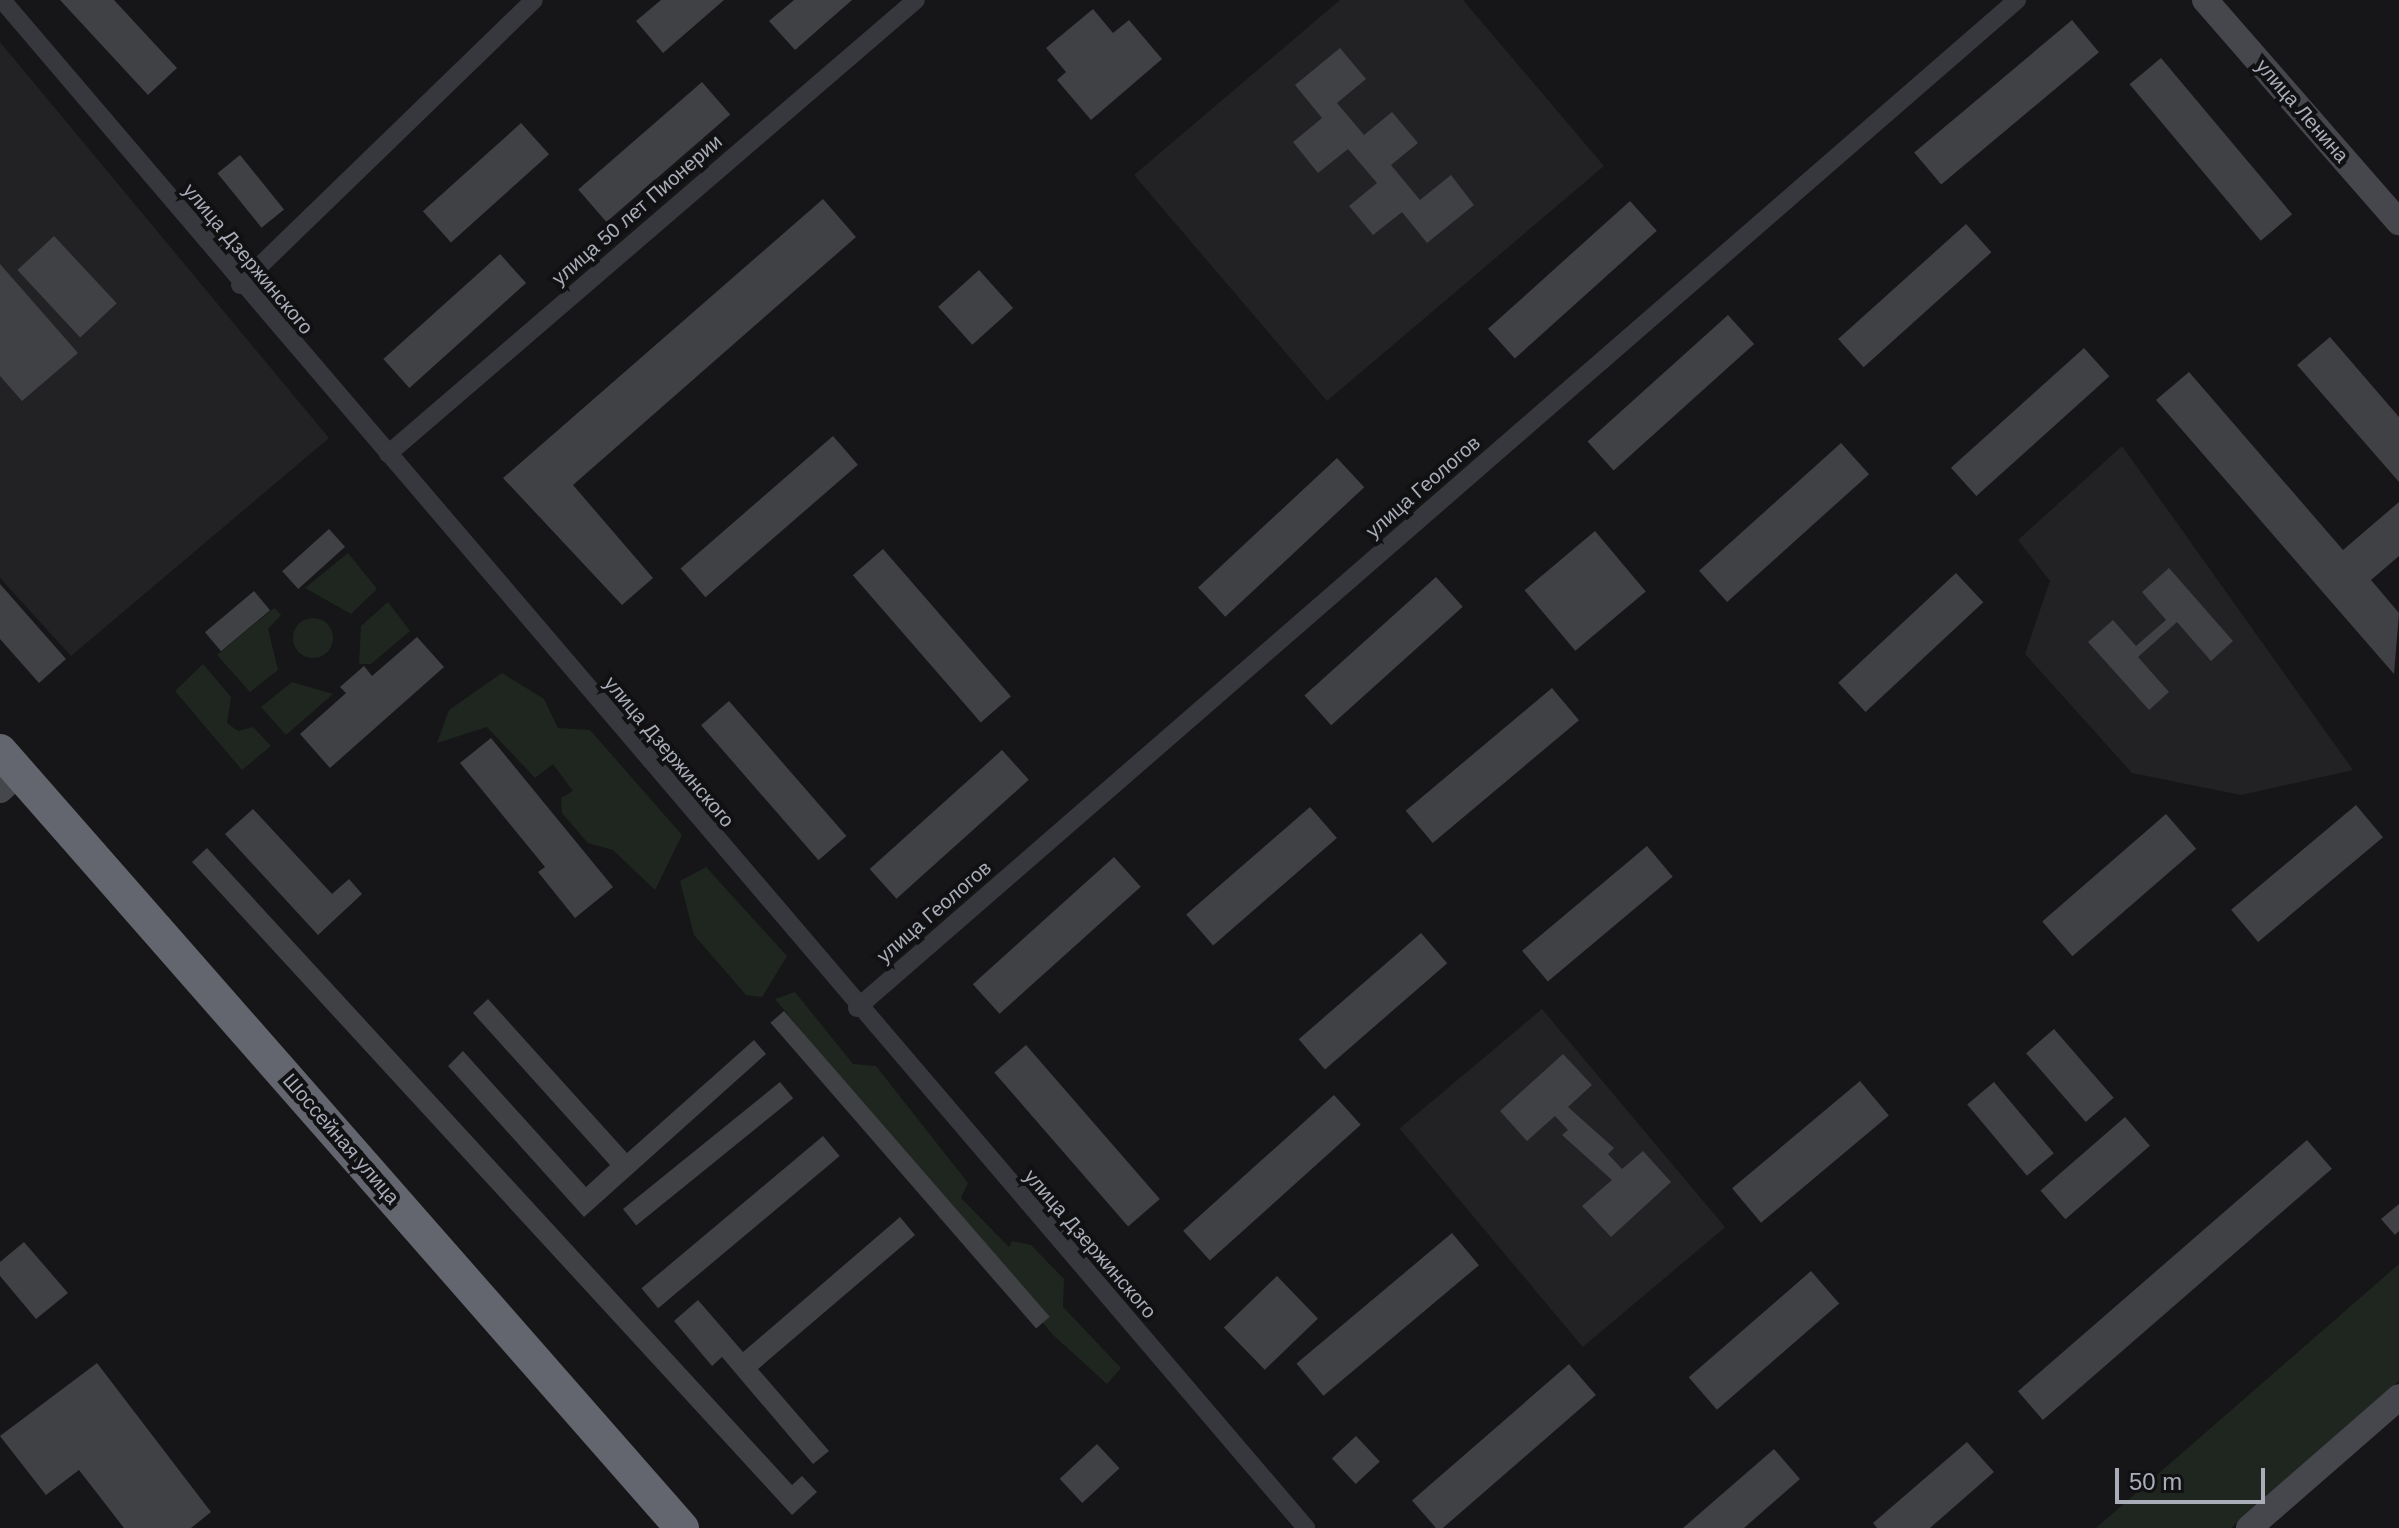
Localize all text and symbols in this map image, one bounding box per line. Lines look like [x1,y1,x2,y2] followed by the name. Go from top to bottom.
[2251,54,2353,168] street label: улица Ленина
[547,130,727,290] street label: улица 50 лет Пионерии
[178,179,318,339] street label: улица Дзержинского
[1361,431,1485,543] street label: улица Геологов
[599,672,739,832] street label: улица Дзержинского
[872,856,996,968] street label: улица Геологов
[278,1069,404,1209] street label: Шоссейная улица
[1019,1165,1161,1323] street label: улица Дзержинского
[2119,1452,2269,1502] scale bar
[2129,1468,2182,1495] text: 50 m

